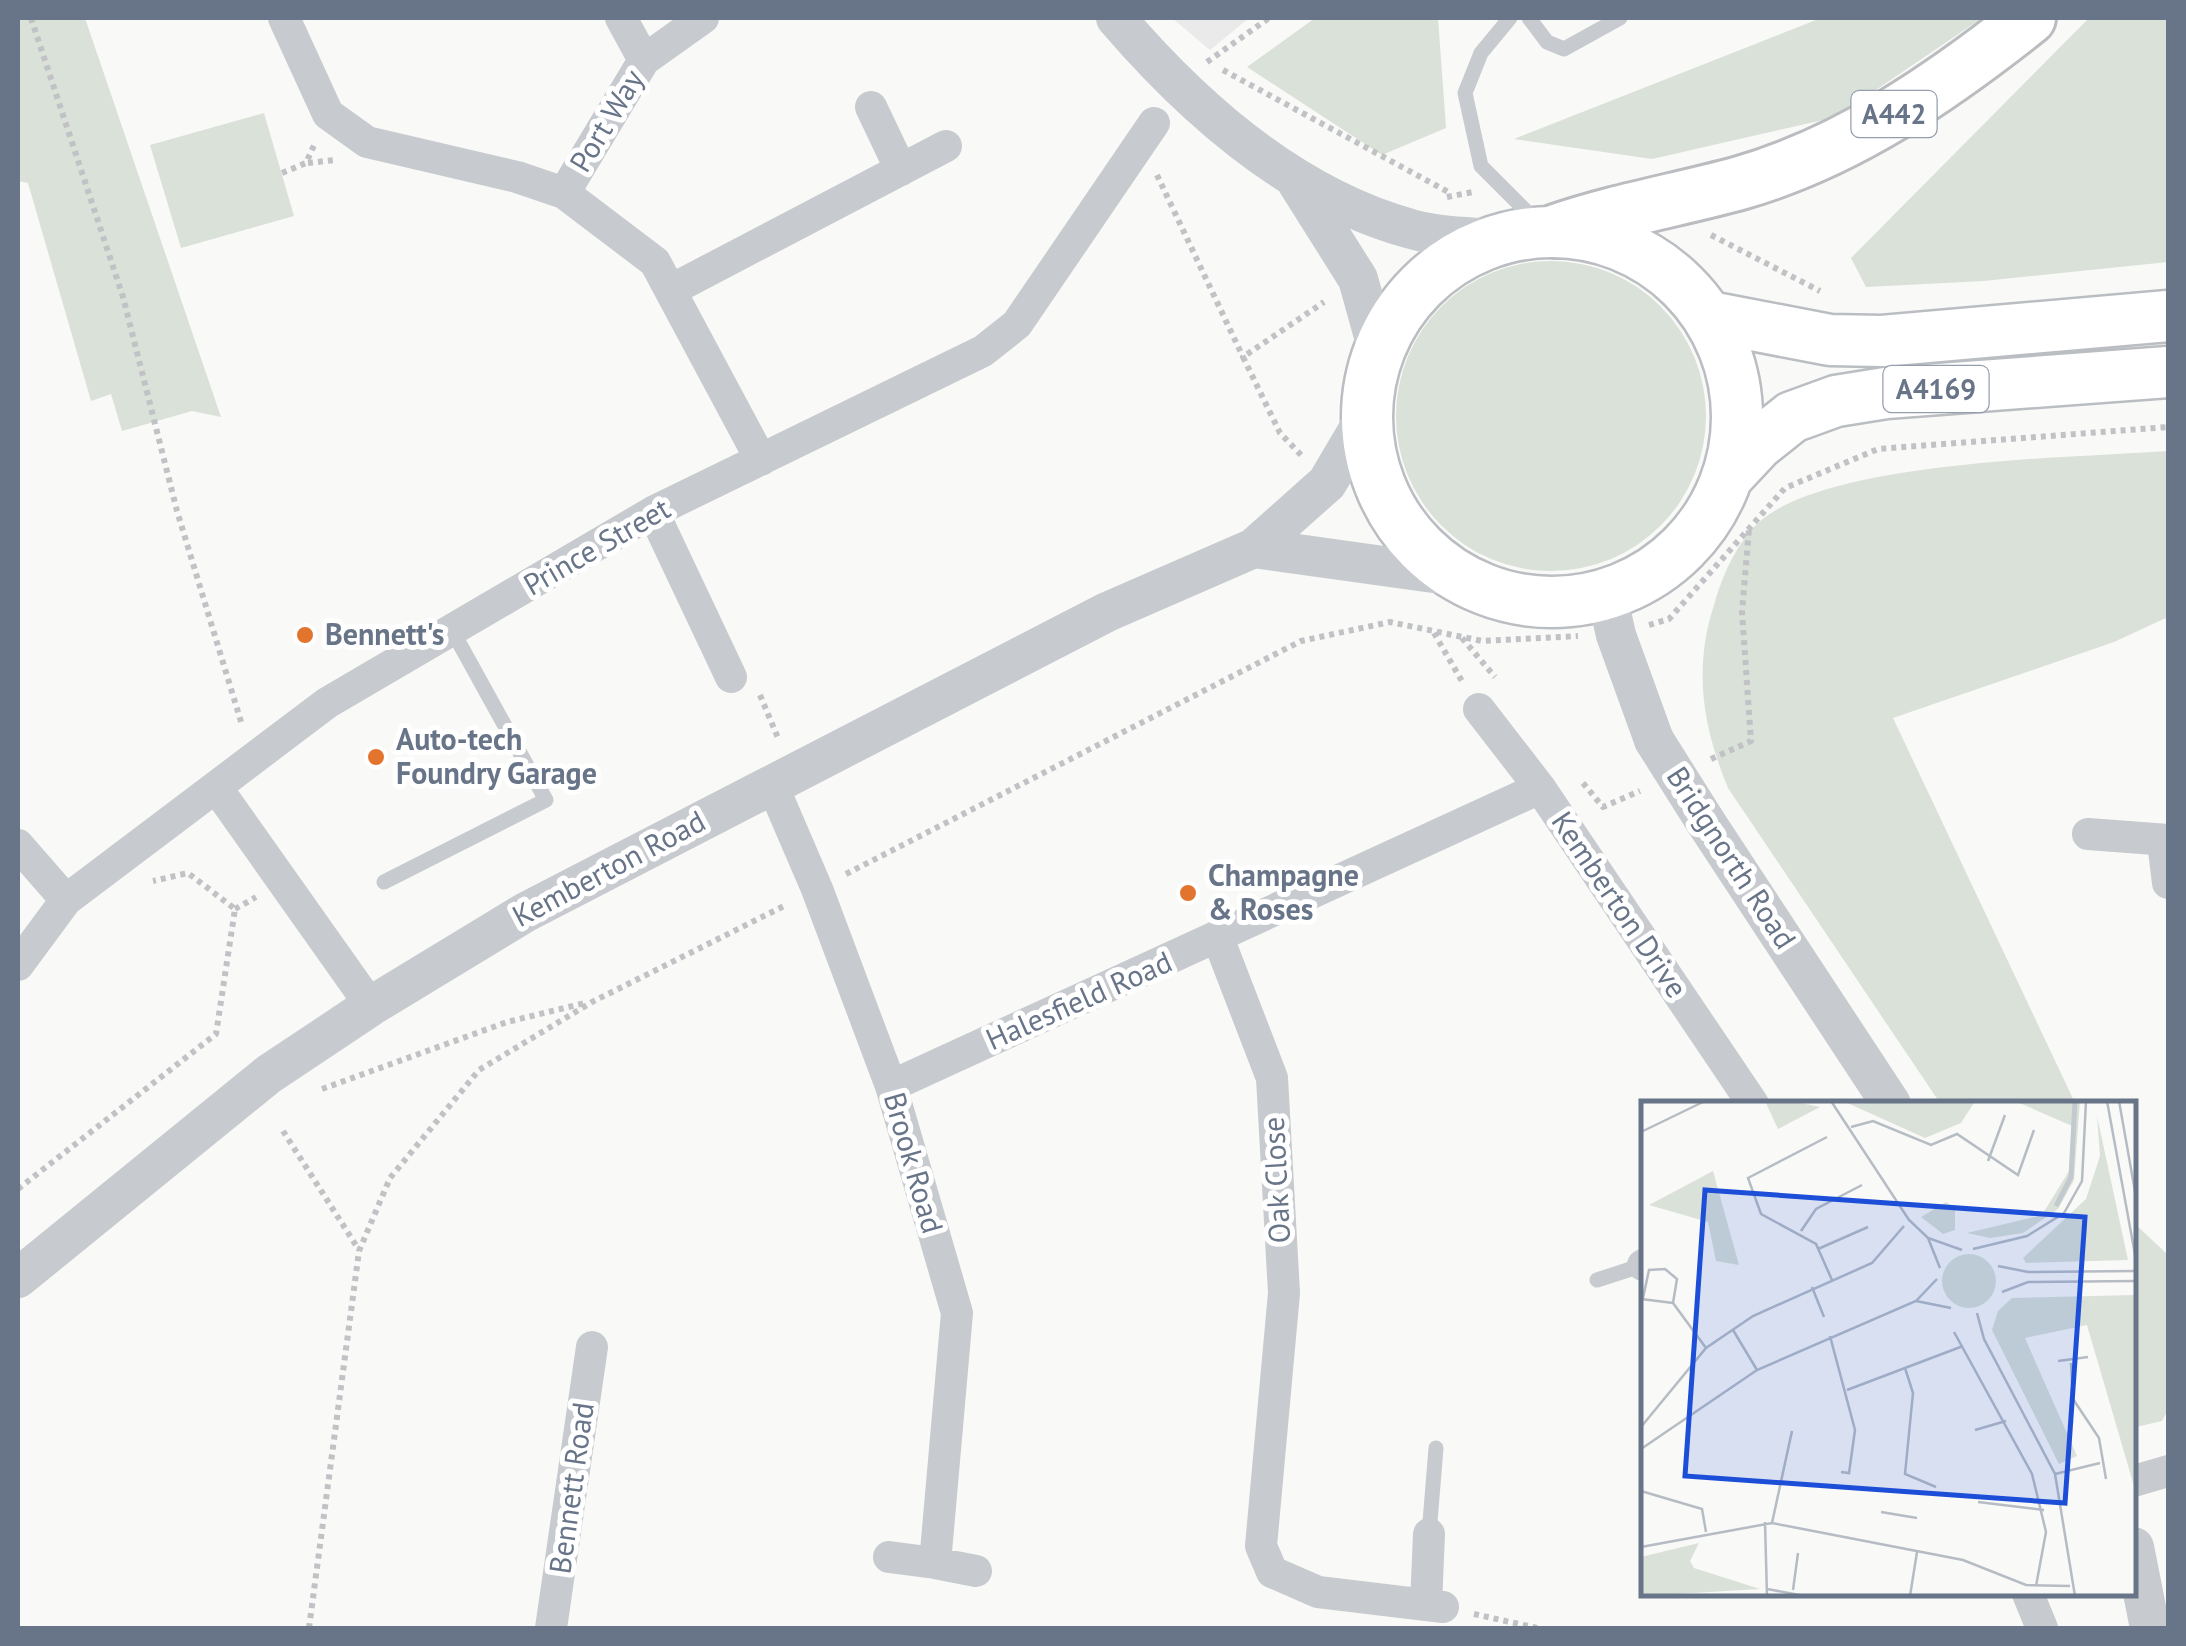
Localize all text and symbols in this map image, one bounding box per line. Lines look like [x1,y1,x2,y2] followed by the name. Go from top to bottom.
[560,62,652,179] street label: Port Way
[1852,91,1936,137] road number: A442
[1884,366,1988,412] road number: A4169
[516,488,677,603] street label: Prince Street
[325,614,444,653] place label: Bennett's
[294,624,316,646] marker: Bennett's
[396,719,597,792] place label: Auto-tech Foundry Garage
[365,746,387,768] marker: Auto-tech Foundry Garage
[1659,759,1806,956] street label: Bridgnorth Road
[505,800,711,935] street label: Kemberton Road
[1544,803,1697,1005] street label: Kemberton Drive
[1208,855,1359,928] place label: Champagne & Roses
[1177,882,1199,904] marker: Champagne & Roses
[979,941,1177,1058] street label: Halesfield Road
[876,1088,953,1238] street label: Brook Road
[1641,1101,2136,1596] inset map
[1253,1116,1298,1244] street label: Oak Close
[539,1400,602,1576] street label: Bennett Road

